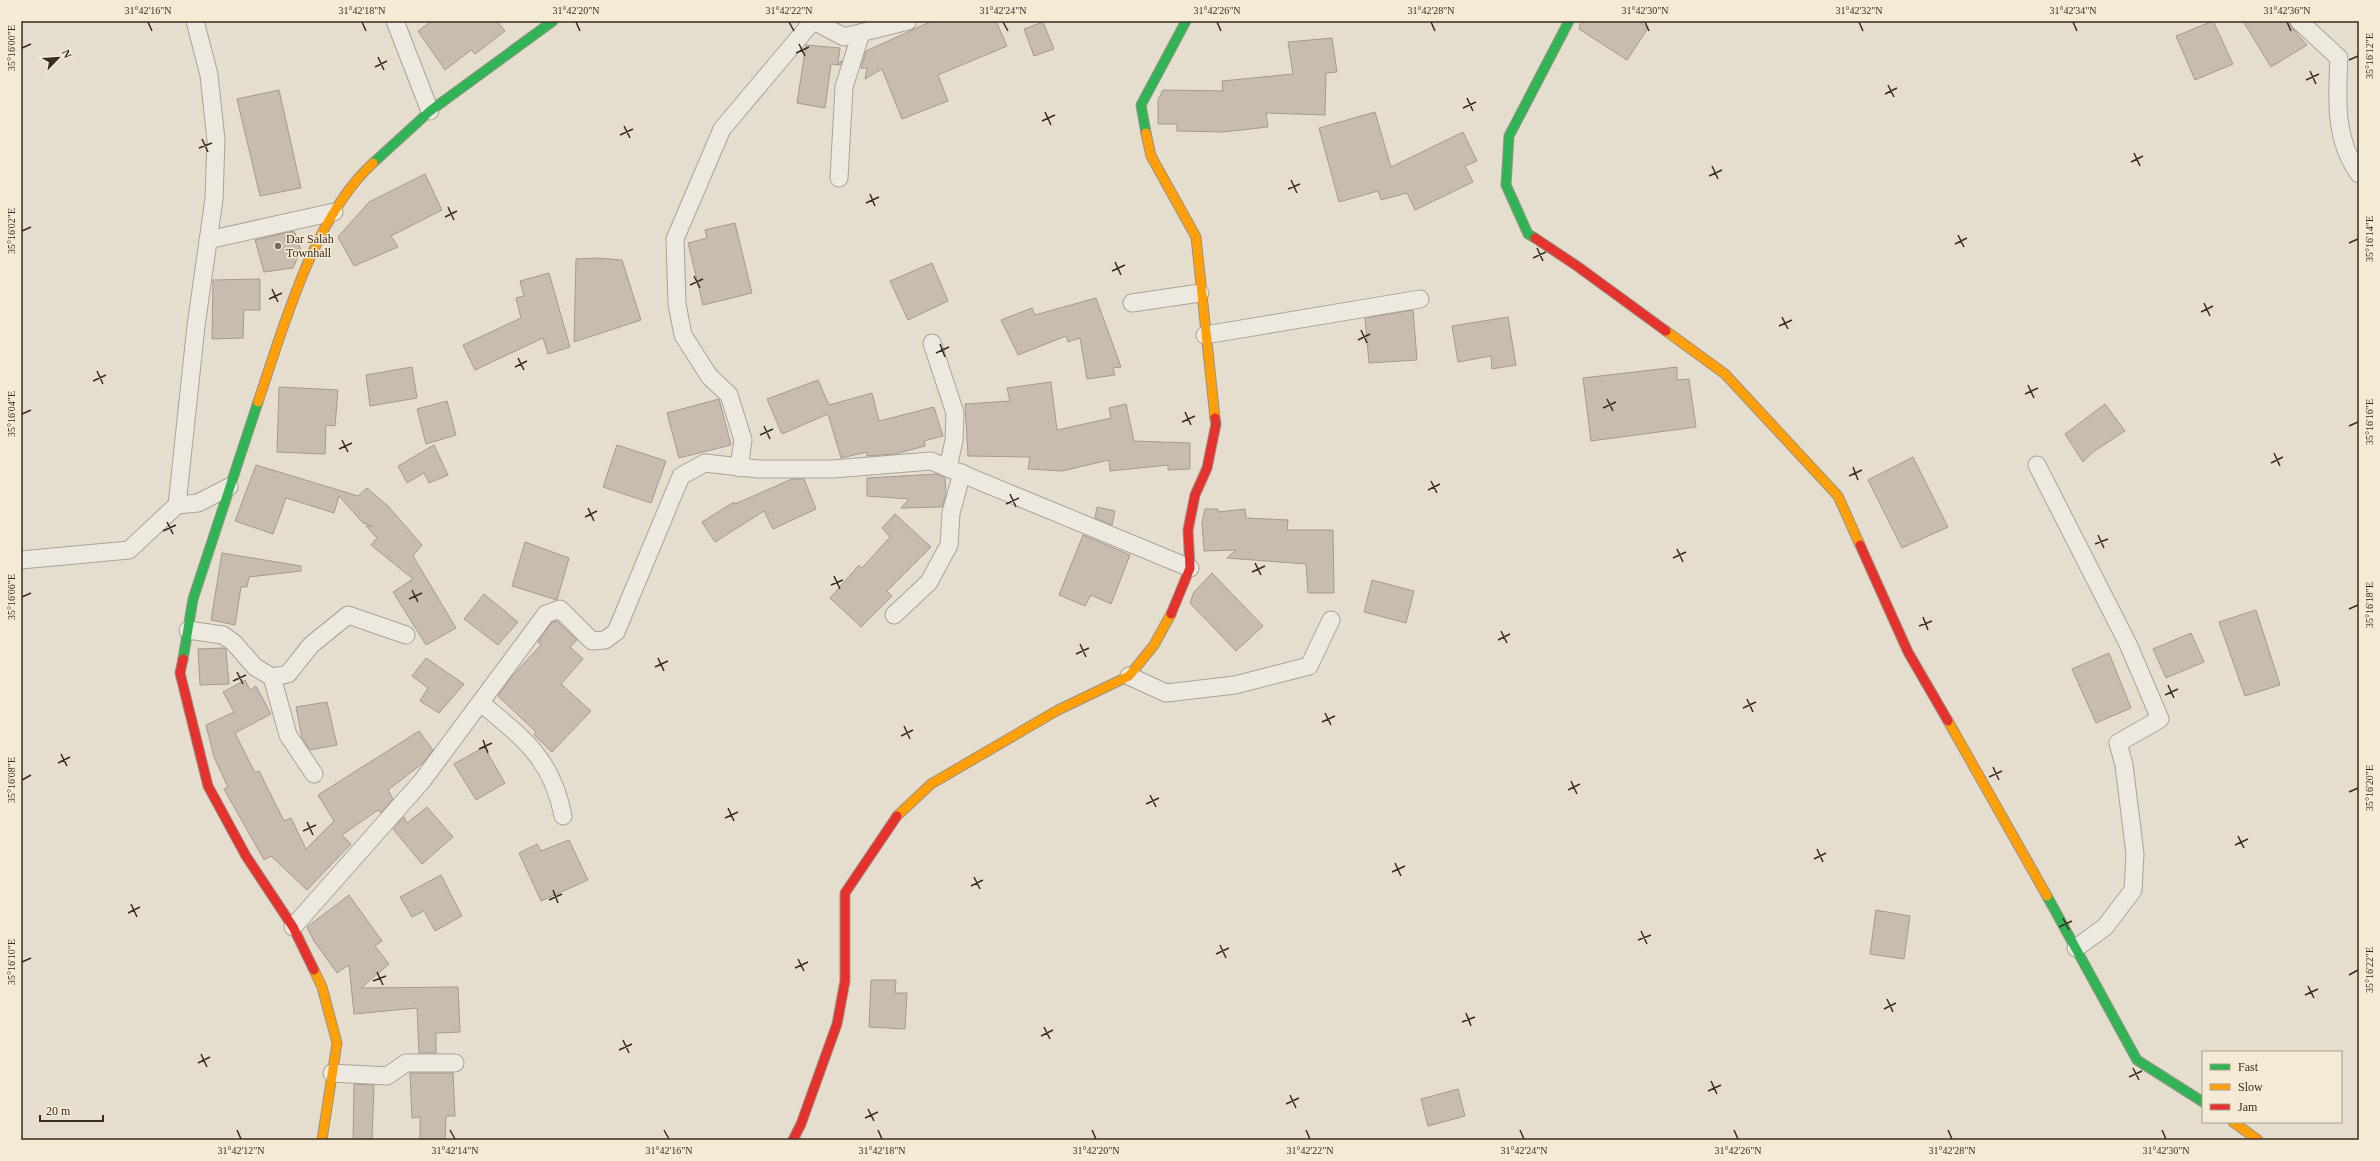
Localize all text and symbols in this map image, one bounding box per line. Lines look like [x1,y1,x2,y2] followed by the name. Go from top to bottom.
[124,5,172,16] text: 31°42'16"N
[338,5,386,16] text: 31°42'18"N
[552,5,600,16] text: 31°42'20"N
[765,5,813,16] text: 31°42'22"N
[979,5,1027,16] text: 31°42'24"N
[1193,5,1241,16] text: 31°42'26"N
[1407,5,1455,16] text: 31°42'28"N
[1621,5,1669,16] text: 31°42'30"N
[1835,5,1883,16] text: 31°42'32"N
[2049,5,2097,16] text: 31°42'34"N
[2263,5,2311,16] text: 31°42'36"N
[6,25,17,71] text: 35°16'00"E
[2364,33,2375,79] text: 35°16'12"E
[38,38,78,78] north arrow
[60,48,74,60] text: N
[6,208,17,254] text: 35°16'02"E
[2364,216,2375,262] text: 35°16'14"E
[286,232,334,260] place label: Dar Salah Townhall
[273,241,283,251] marker: Dar Salah Townhall
[6,391,17,437] text: 35°16'04"E
[2364,399,2375,445] text: 35°16'16"E
[6,574,17,620] text: 35°16'06"E
[2364,582,2375,628] text: 35°16'18"E
[6,757,17,803] text: 35°16'08"E
[2364,765,2375,811] text: 35°16'20"E
[6,939,17,985] text: 35°16'10"E
[2364,947,2375,993] text: 35°16'22"E
[2202,1051,2342,1123] legend
[2238,1060,2259,1074] text: Fast
[2238,1080,2263,1094] text: Slow
[40,1097,103,1123] scale bar
[2238,1100,2258,1114] text: Jam
[46,1104,71,1118] text: 20 m
[217,1145,265,1156] text: 31°42'12"N
[431,1145,479,1156] text: 31°42'14"N
[645,1145,693,1156] text: 31°42'16"N
[858,1145,906,1156] text: 31°42'18"N
[1072,1145,1120,1156] text: 31°42'20"N
[1286,1145,1334,1156] text: 31°42'22"N
[1500,1145,1548,1156] text: 31°42'24"N
[1714,1145,1762,1156] text: 31°42'26"N
[1928,1145,1976,1156] text: 31°42'28"N
[2142,1145,2190,1156] text: 31°42'30"N

